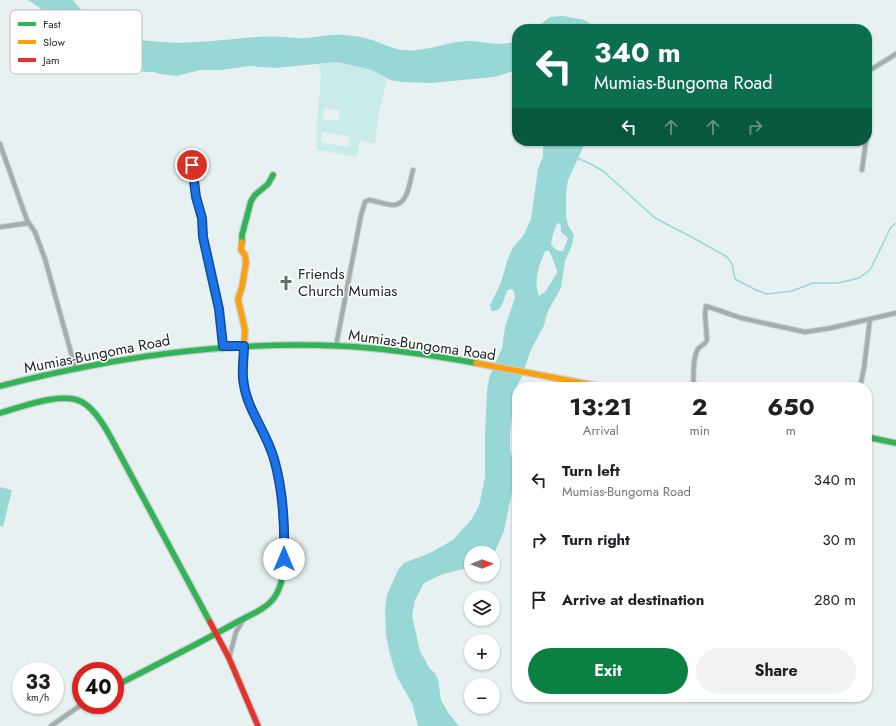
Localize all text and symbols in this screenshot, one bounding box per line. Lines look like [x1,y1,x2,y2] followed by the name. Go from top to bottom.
[10,10,142,74] legend
[43,16,61,32] text: Fast
[594,32,681,73] text: 340 m
[43,34,65,50] text: Slow
[528,40,580,92] icon: left
[41,52,60,68] text: Jam
[594,70,772,96] text: Mumias-Bungoma Road
[618,116,640,138] icon: left
[660,116,682,138] icon: ahead
[702,116,724,138] icon: ahead
[744,116,766,138] icon: right
[175,148,209,182] pin
[181,154,203,176] icon: arrive
[298,263,397,302] place label: Friends Church Mumias
[277,274,295,292] church icon: Friends Church Mumias
[347,324,497,366] street label: Mumias-Bungoma Road
[22,329,172,379] street label: Mumias-Bungoma Road
[569,389,632,424] text: 13:21
[692,389,708,424] text: 2
[767,389,815,424] text: 650
[583,421,619,440] text: Arrival
[690,421,710,440] text: min
[786,421,796,440] text: m
[562,460,620,482] text: Turn left
[528,469,550,491] icon: left
[814,469,856,491] text: 340 m
[562,482,691,501] text: Mumias-Bungoma Road
[528,529,550,551] icon: right
[562,529,630,551] text: Turn right
[823,529,856,551] text: 30 m
[263,538,305,580] position arrow
[464,546,500,582] north arrow
[464,546,500,714] map controls
[528,589,550,611] icon: arrive
[562,589,704,611] text: Arrive at destination
[814,589,856,611] text: 280 m
[464,590,500,626] button: layers
[464,634,500,670] button: +
[528,648,688,694] button: Exit
[696,648,856,694] button: Share
[72,662,124,714] speed limit sign: 40
[26,668,50,697] text: 33
[464,678,500,714] button: −
[27,690,49,705] text: km/h

